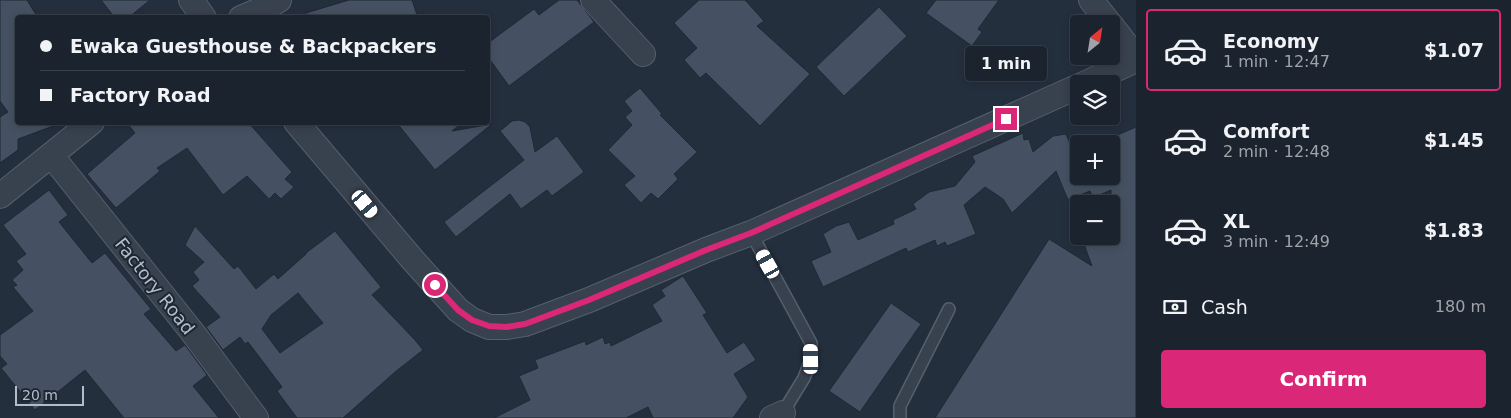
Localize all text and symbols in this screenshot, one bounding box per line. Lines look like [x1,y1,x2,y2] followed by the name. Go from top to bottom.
[1070,15,1120,65] north arrow
[1070,15,1120,245] map controls
[1163,28,1208,73] icon: car
[1223,30,1319,52] text: Economy
[70,35,437,57] text: Ewaka Guesthouse & Backpackers
[1424,39,1484,61] text: $1.07
[965,46,1047,82] callout: 1 min
[1223,52,1330,71] text: 1 min · 12:47
[981,54,1031,73] text: 1 min
[1070,75,1120,125] button: layers
[70,84,211,106] text: Factory Road
[995,108,1017,130] route end
[1163,118,1208,163] icon: car
[1223,120,1310,142] text: Comfort
[1424,129,1484,151] text: $1.45
[1070,135,1120,185] button: +
[1223,142,1330,161] text: 2 min · 12:48
[349,188,380,220] car
[1070,195,1120,245] button: −
[1163,208,1208,253] icon: car
[1223,210,1250,232] text: XL
[1424,219,1484,241] text: $1.83
[1223,232,1330,251] text: 3 min · 12:49
[111,234,199,338] street label: Factory Road
[754,247,781,281] car
[424,274,446,296] route start
[1161,293,1189,321] icon: cash
[1201,296,1248,318] text: Cash
[1435,297,1486,316] text: 180 m
[803,344,818,374] car
[1161,350,1486,408] button: Confirm
[15,383,84,406] scale bar
[22,387,58,403] text: 20 m

